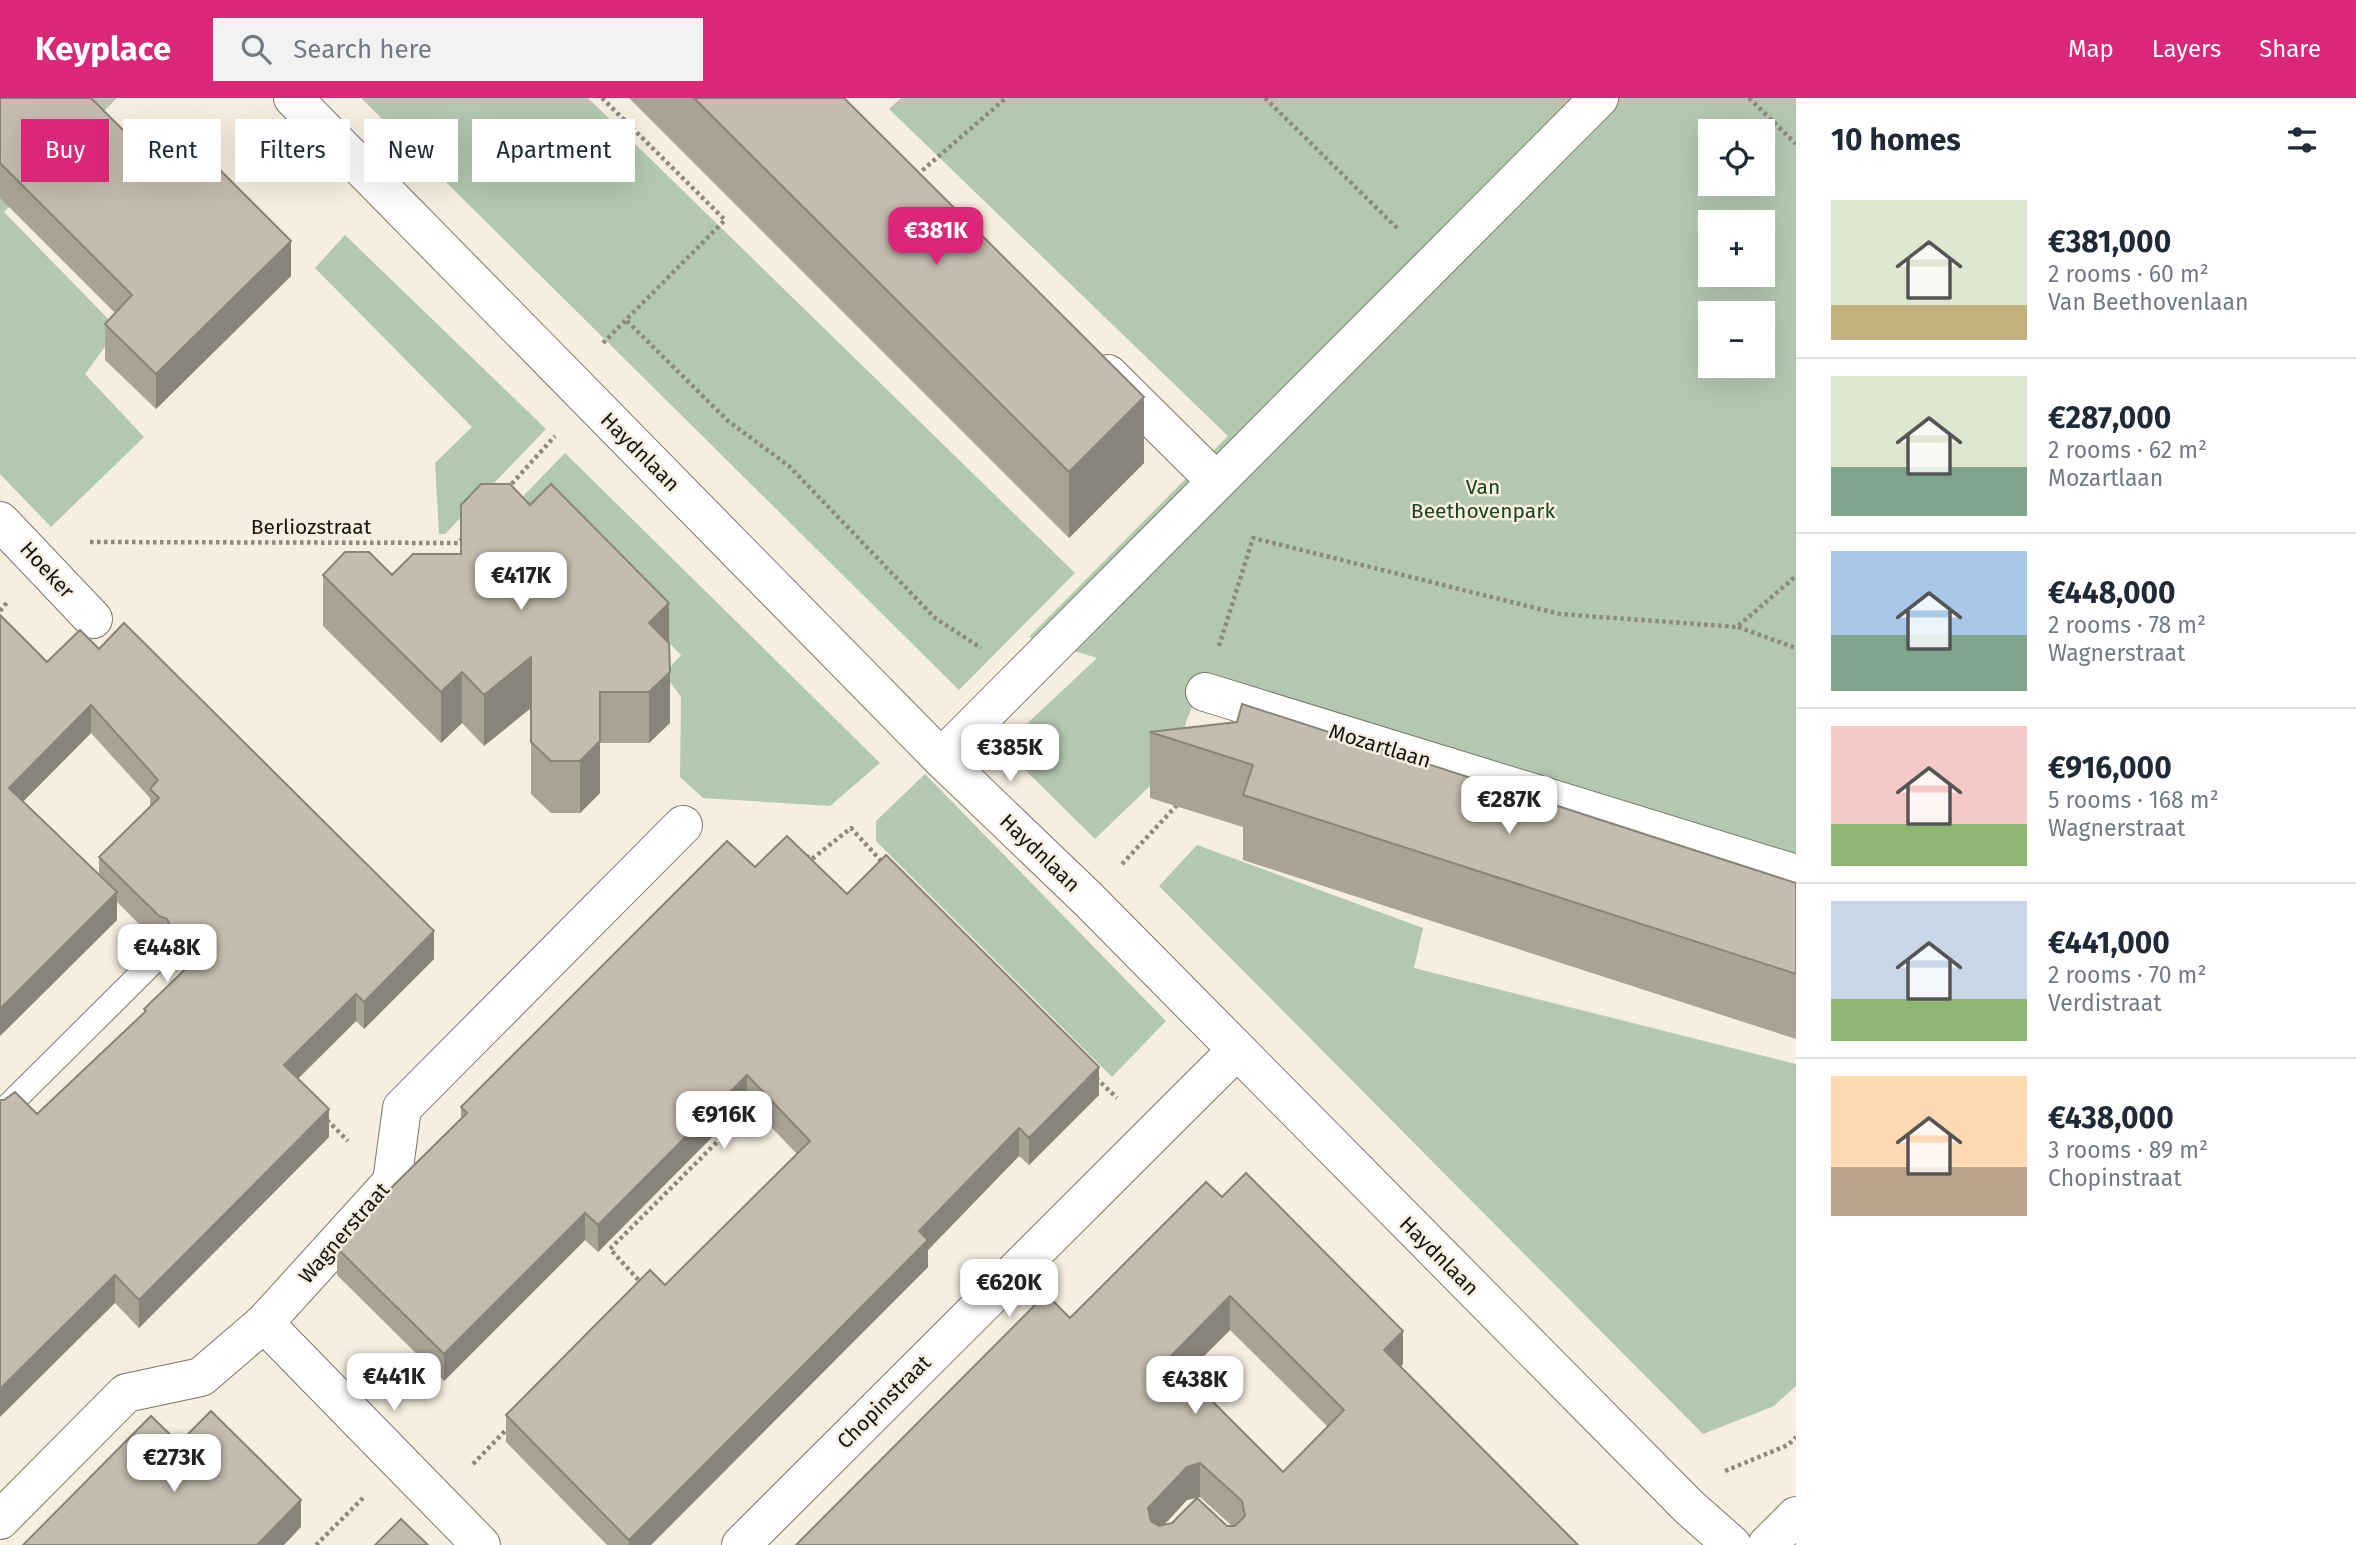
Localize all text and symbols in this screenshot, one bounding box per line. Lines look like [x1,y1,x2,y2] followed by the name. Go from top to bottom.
[213,18,703,81] search box
[35,29,171,69] text: Keyplace
[237,30,275,68] icon: search
[293,34,432,65] text: Search here
[2068,35,2114,63] text: Map
[2152,35,2221,63] text: Layers
[2259,35,2321,63] text: Share
[21,119,109,182] chip: Buy
[123,119,221,182] chip: Rent
[235,119,350,182] chip: Filters
[364,119,458,182] chip: New
[472,119,635,182] chip: Apartment
[1698,119,1775,378] map controls
[1698,119,1775,196] button: locate
[2283,121,2321,159] icon: filters
[1831,122,1961,158] text: 10 homes
[887,208,985,267] pin: €381K
[1698,210,1775,287] button: +
[904,216,968,244] text: €381K
[2048,224,2171,260] text: €381,000
[1887,228,1971,312] icon: home
[2048,260,2209,288] text: 2 rooms · 60 m²
[2048,288,2248,316] text: Van Beethovenlaan
[1698,301,1775,378] button: −
[2048,400,2171,436] text: €287,000
[1887,404,1971,488] icon: home
[595,407,685,497] street label: Haydnlaan
[2048,436,2207,464] text: 2 rooms · 62 m²
[2048,464,2163,492] text: Mozartlaan
[1411,474,1555,524] park label: Van Beethovenpark
[251,514,372,540] street label: Berliozstraat
[14,536,80,604] street label: Hoeker
[472,552,570,612] pin: €417K
[491,561,551,589] text: €417K
[2048,575,2176,611] text: €448,000
[1887,579,1971,663] icon: home
[2048,611,2206,639] text: 2 rooms · 78 m²
[2048,639,2185,667] text: Wagnerstraat
[1326,718,1434,774] street label: Mozartlaan
[961,724,1059,784] pin: €385K
[977,733,1043,761] text: €385K
[2048,750,2172,786] text: €916,000
[1887,754,1971,838] icon: home
[1460,776,1558,836] pin: €287K
[1477,785,1541,813] text: €287K
[2048,786,2219,814] text: 5 rooms · 168 m²
[994,808,1086,898] street label: Haydnlaan
[2048,814,2185,842] text: Wagnerstraat
[118,924,216,984] pin: €448K
[2048,925,2170,961] text: €441,000
[1887,929,1971,1013] icon: home
[134,933,200,961] text: €448K
[2048,961,2206,989] text: 2 rooms · 70 m²
[2048,989,2162,1017] text: Verdistraat
[675,1091,773,1151] pin: €916K
[692,1100,756,1128] text: €916K
[2048,1100,2174,1136] text: €438,000
[1887,1104,1971,1188] icon: home
[2048,1136,2208,1164] text: 3 rooms · 89 m²
[2048,1164,2182,1192] text: Chopinstraat
[293,1177,395,1289] street label: Wagnerstraat
[1394,1211,1484,1301] street label: Haydnlaan
[960,1260,1058,1319] pin: €620K
[976,1268,1042,1296] text: €620K
[832,1349,937,1454] street label: Chopinstraat
[345,1354,443,1413] pin: €441K
[1146,1356,1244,1416] pin: €438K
[363,1362,425,1390] text: €441K
[1162,1365,1228,1393] text: €438K
[125,1434,223,1494] pin: €273K
[143,1443,205,1471] text: €273K

